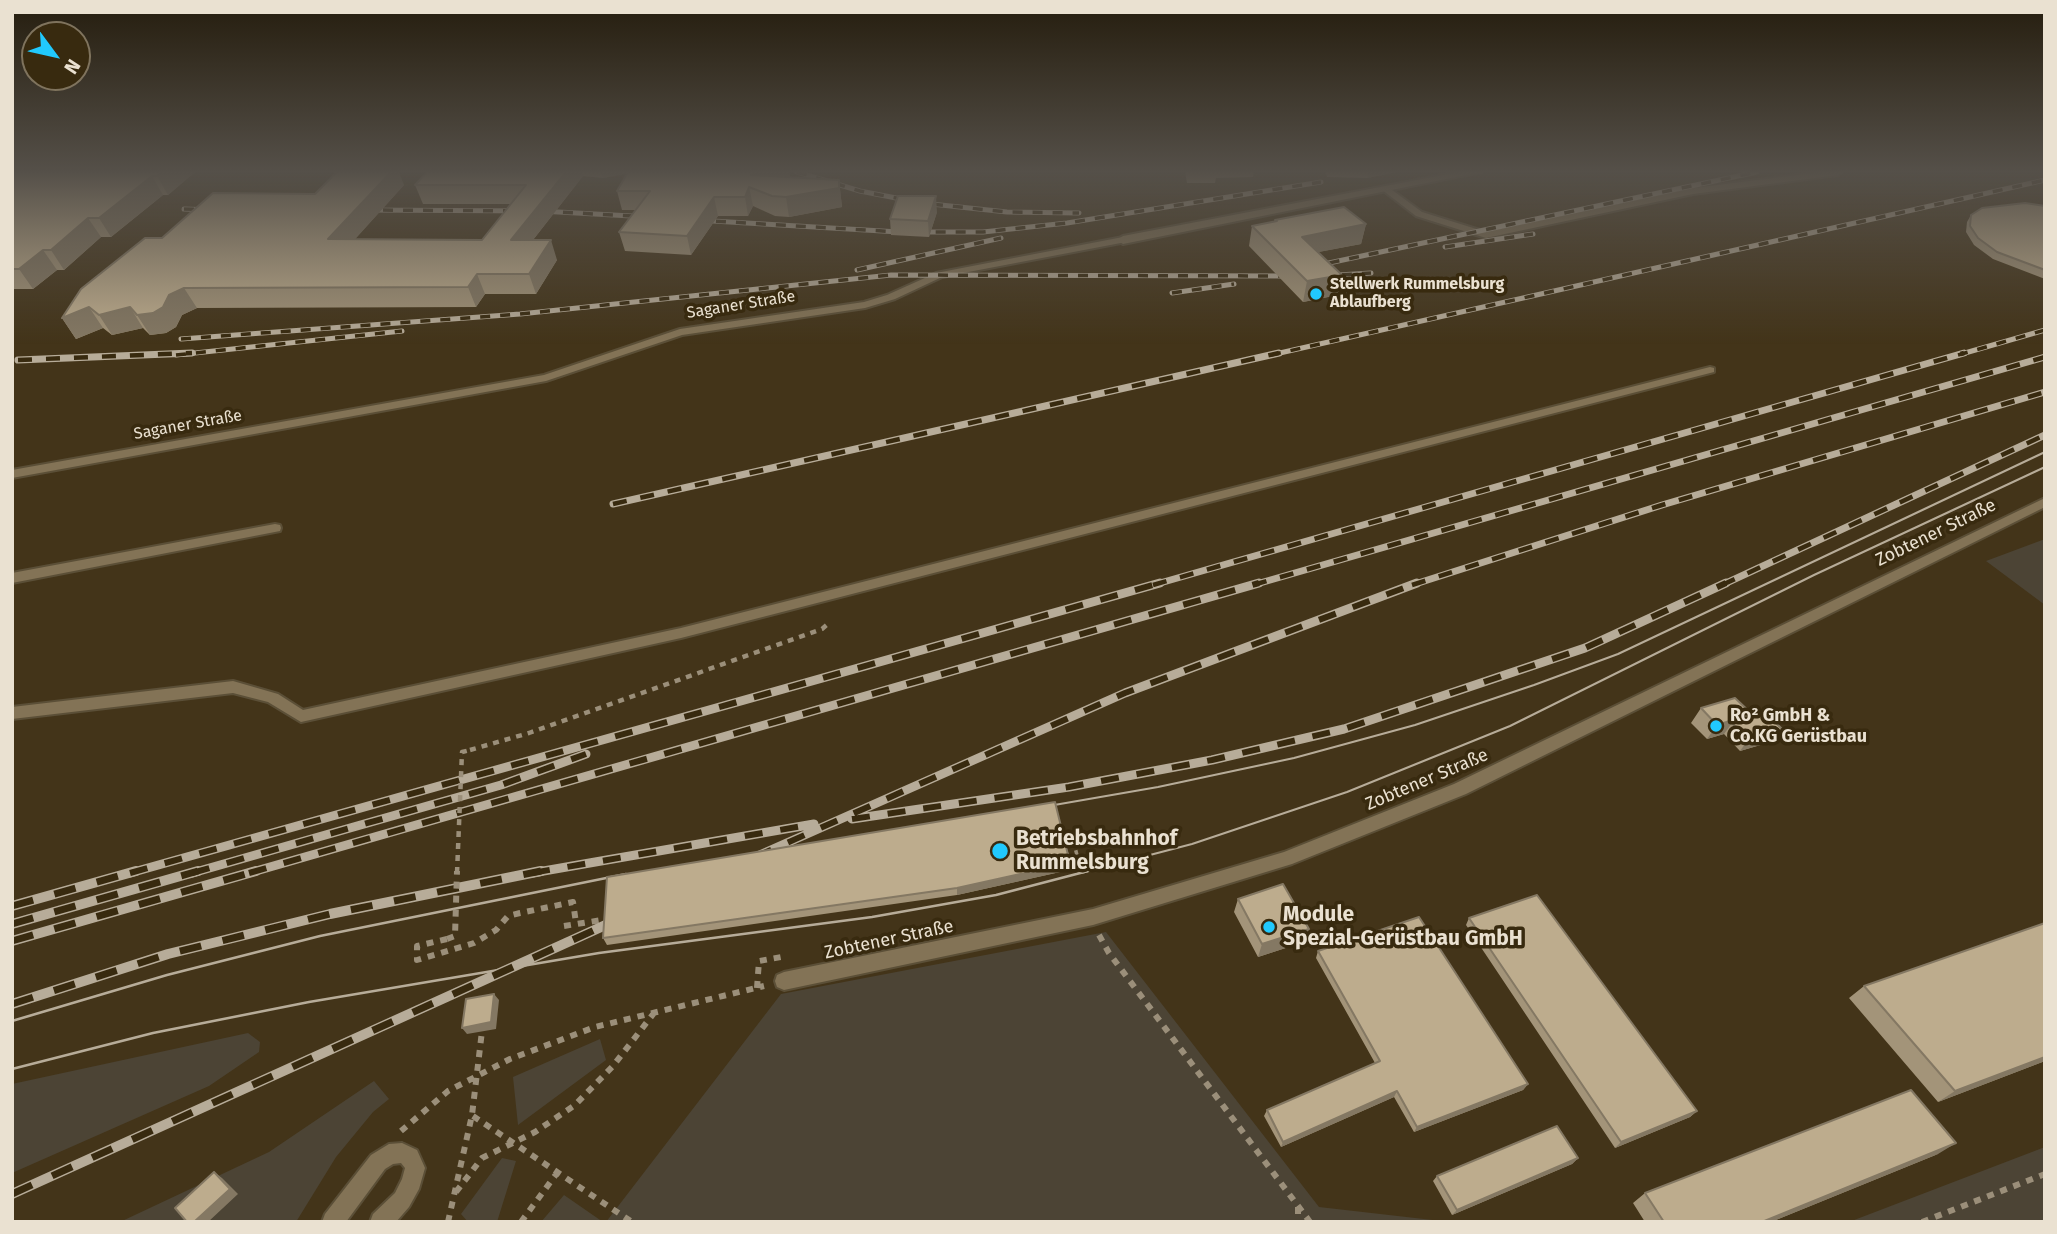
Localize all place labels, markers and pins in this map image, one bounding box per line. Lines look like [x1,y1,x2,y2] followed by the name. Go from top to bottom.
[1330,275,1504,313] place label: Stellwerk Rummelsburg Ablaufberg
[1308,286,1324,302] marker: Stellwerk Rummelsburg Ablaufberg
[1730,705,1867,748] place label: Ro² GmbH & Co.KG Gerüstbau
[1708,718,1724,734] marker: Ro² GmbH & Co.KG Gerüstbau
[1016,826,1177,876] place label: Betriebsbahnhof Rummelsburg
[990,841,1010,861] marker: Betriebsbahnhof Rummelsburg
[1283,902,1523,952] place label: Module Spezial-Gerüstbau GmbH
[1261,919,1277,935] marker: Module Spezial-Gerüstbau GmbH

